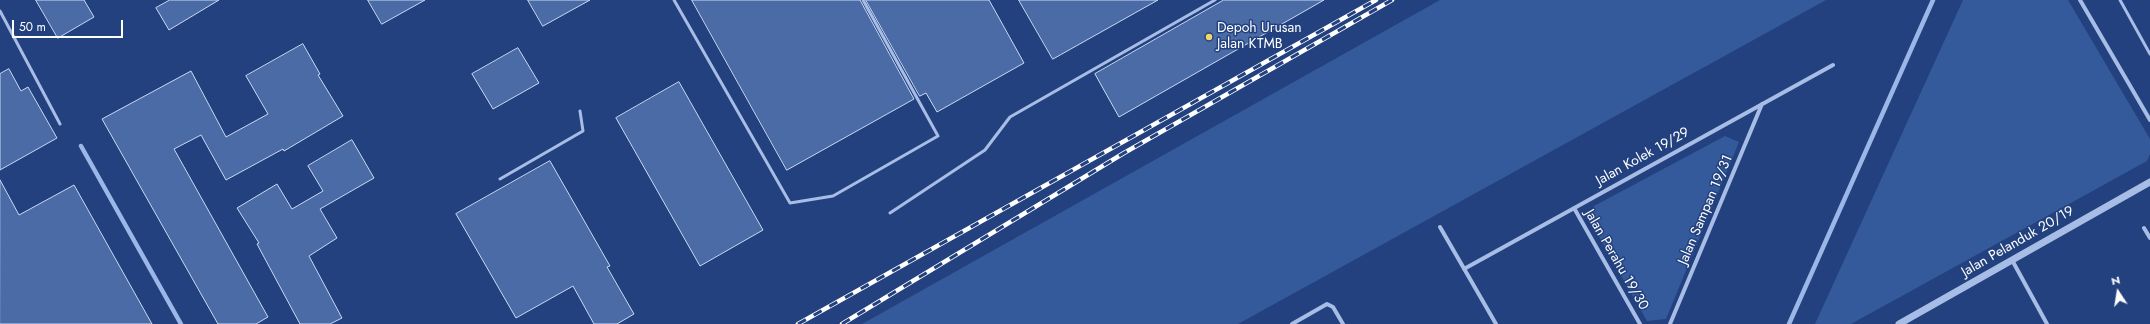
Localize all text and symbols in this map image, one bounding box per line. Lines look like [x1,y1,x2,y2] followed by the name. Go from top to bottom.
[14,12,125,38] scale bar
[19,18,46,36] text: 50 m
[1217,21,1302,54] place label: Depoh Urusan Jalan KTMB
[1204,32,1214,42] marker: Depoh Urusan Jalan KTMB
[1593,124,1693,190] street label: Jalan Kolek 19/29
[1675,153,1737,267] street label: Jalan Sampan 19/31
[1959,203,2077,281] street label: Jalan Pelanduk 20/19
[1580,207,1652,313] street label: Jalan Perahu 19/30
[2098,272,2138,312] north arrow
[2110,272,2121,289] text: N

